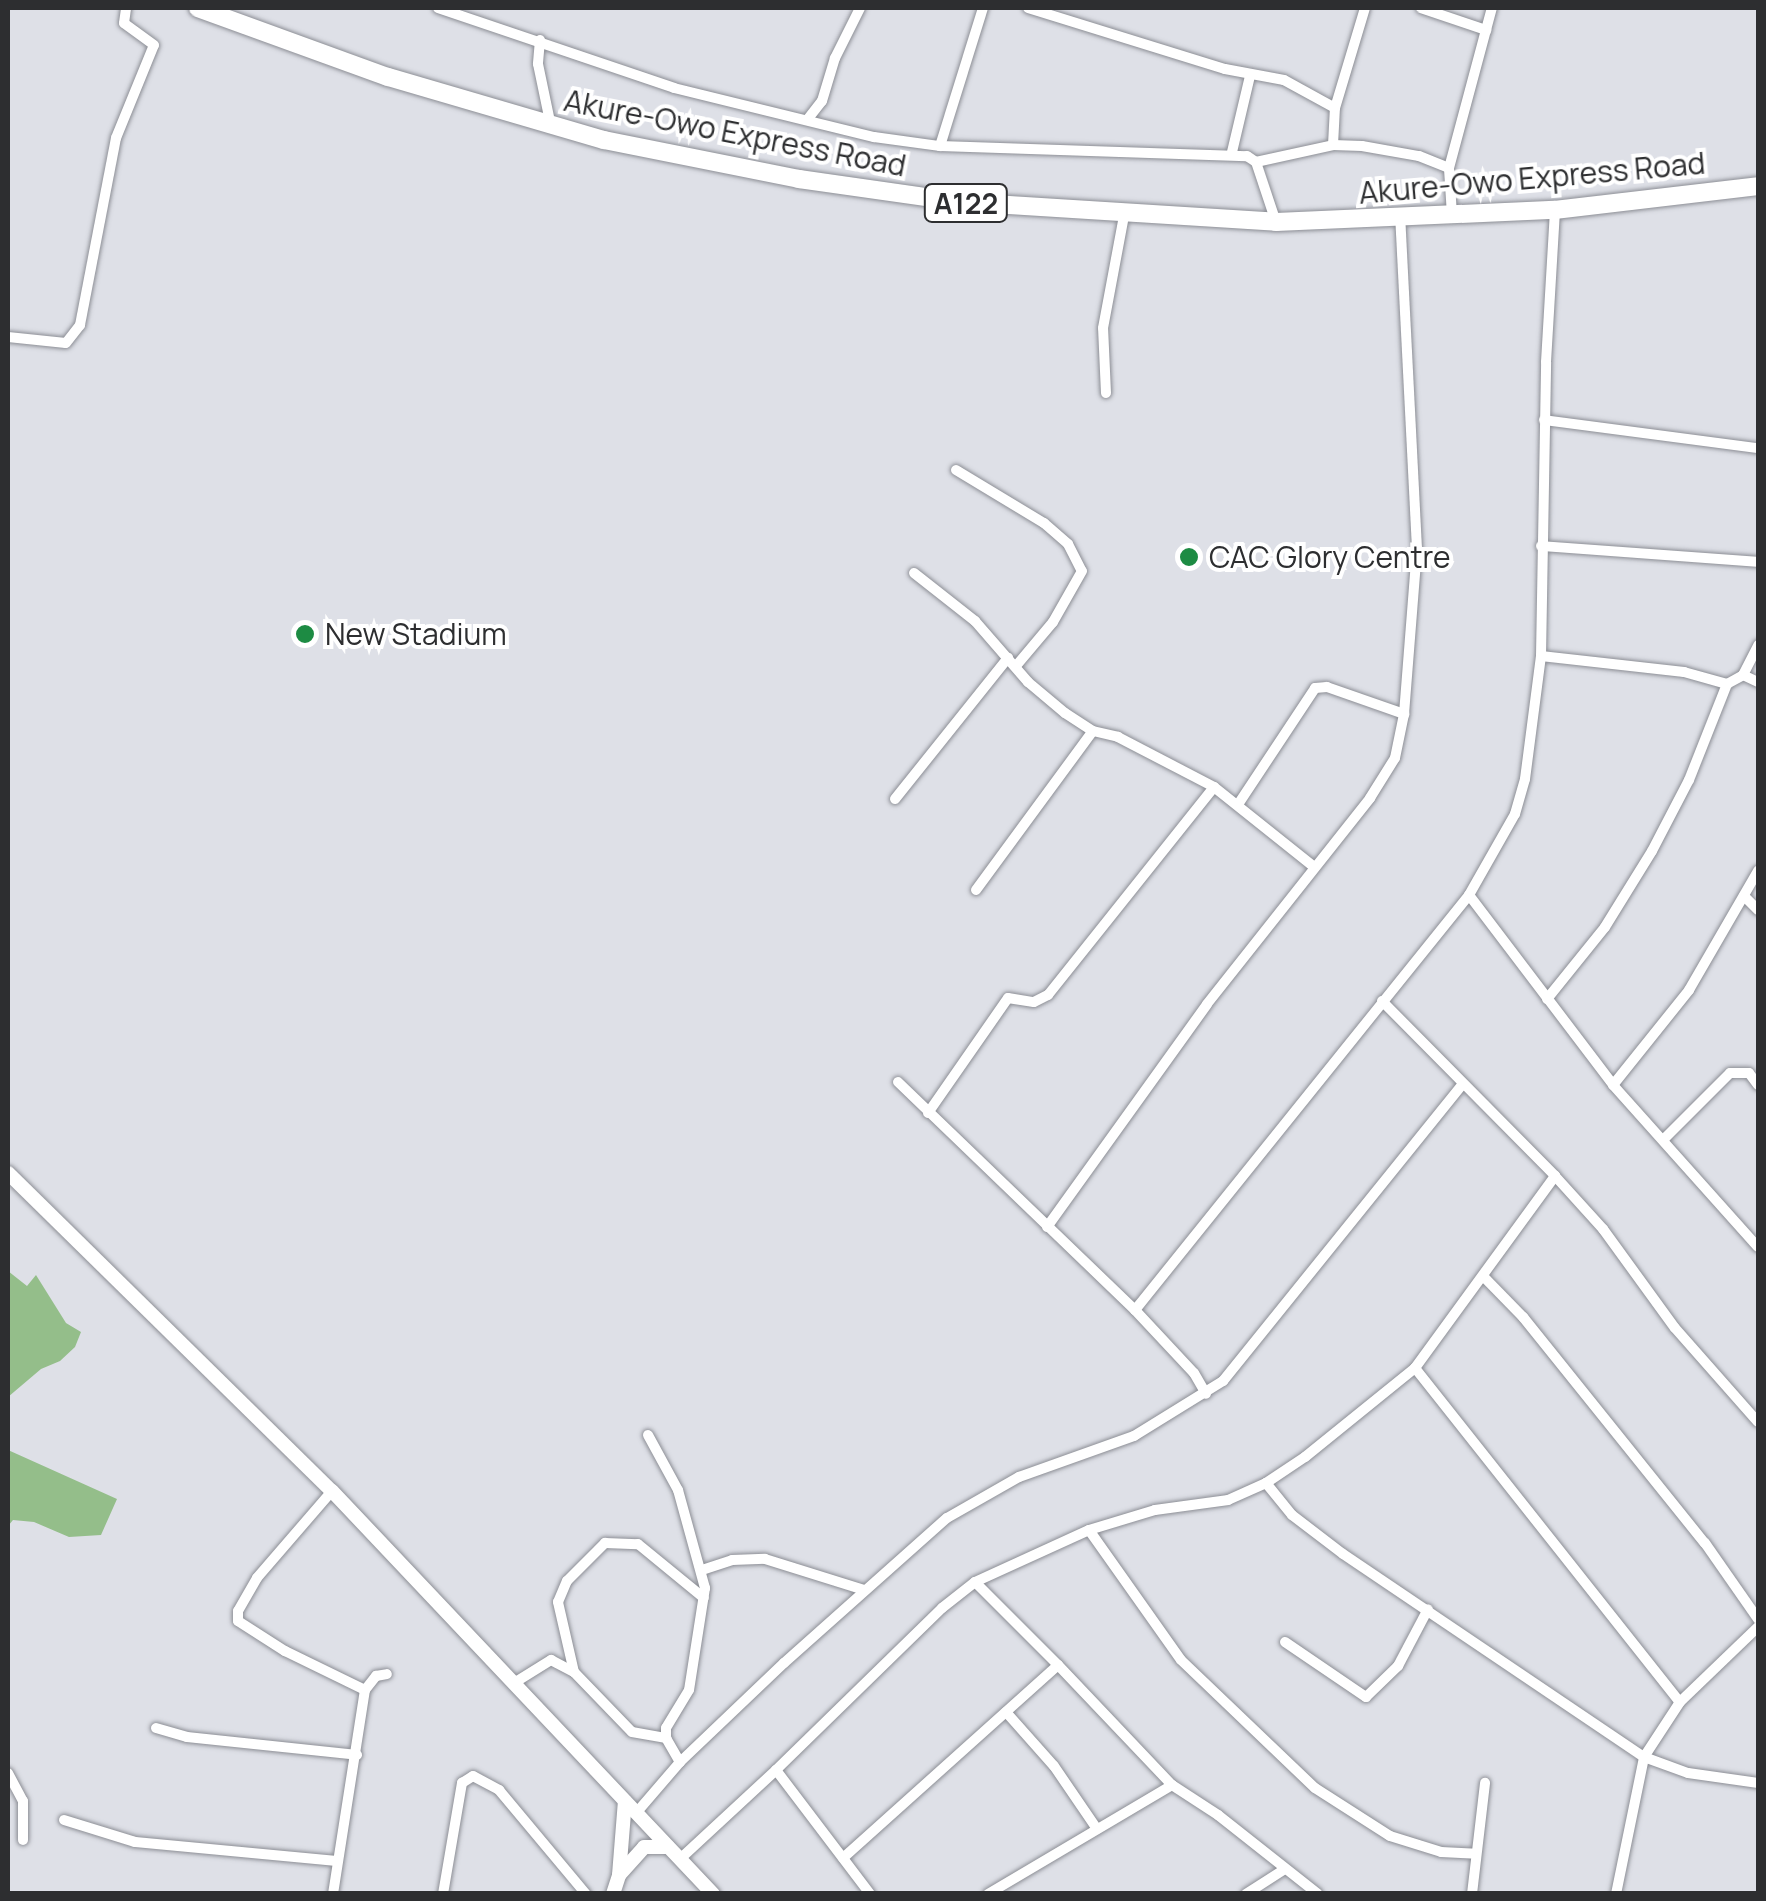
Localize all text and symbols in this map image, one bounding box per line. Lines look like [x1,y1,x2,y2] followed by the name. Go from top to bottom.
[561,82,909,184] street label: Akure-Owo Express Road
[1357,145,1707,211] street label: Akure-Owo Express Road
[924,180,1008,226] road number: A122
[1209,539,1451,575] place label: CAC Glory Centre
[1178,546,1200,568] marker: CAC Glory Centre
[325,616,507,652] place label: New Stadium
[294,623,316,645] marker: New Stadium

